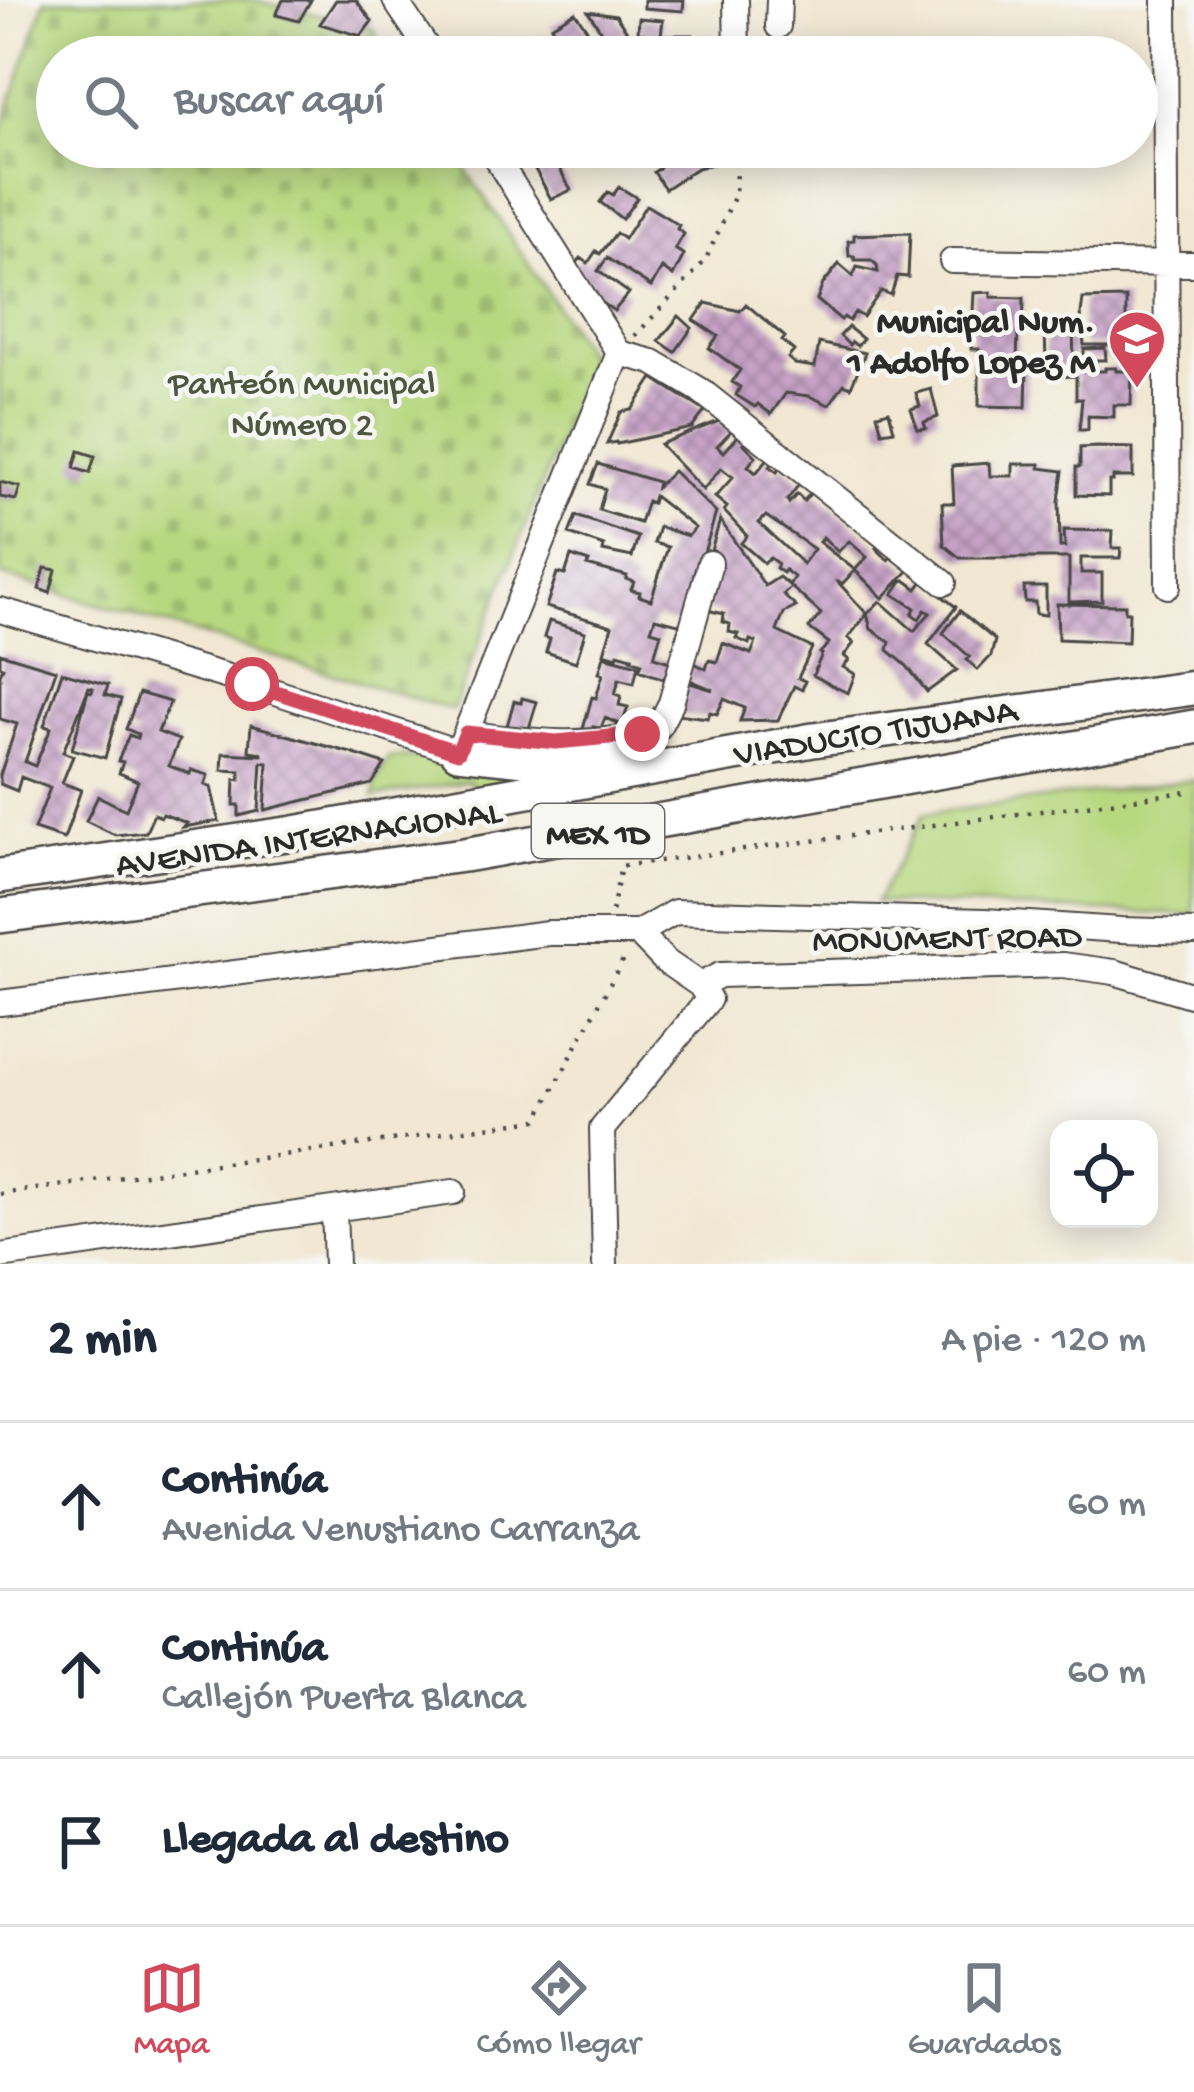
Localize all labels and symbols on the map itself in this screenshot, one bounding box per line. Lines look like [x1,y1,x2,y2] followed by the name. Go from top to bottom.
[845,303,1096,387] place label: Municipal Num. 1 Adolfo Lopez M
[1106,308,1168,390] school or university icon: Municipal Num. 1 Adolfo Lopez M
[168,365,436,449] park label: Panteón Municipal Número 2
[225,657,279,711] route start
[730,692,1022,779] street label: VIADUCTO TIJUANA
[615,707,669,761] route end
[113,793,506,890] street label: AVENIDA INTERNACIONAL
[532,804,664,858] road number: MEX 1D
[812,918,1083,965] street label: MONUMENT ROAD

